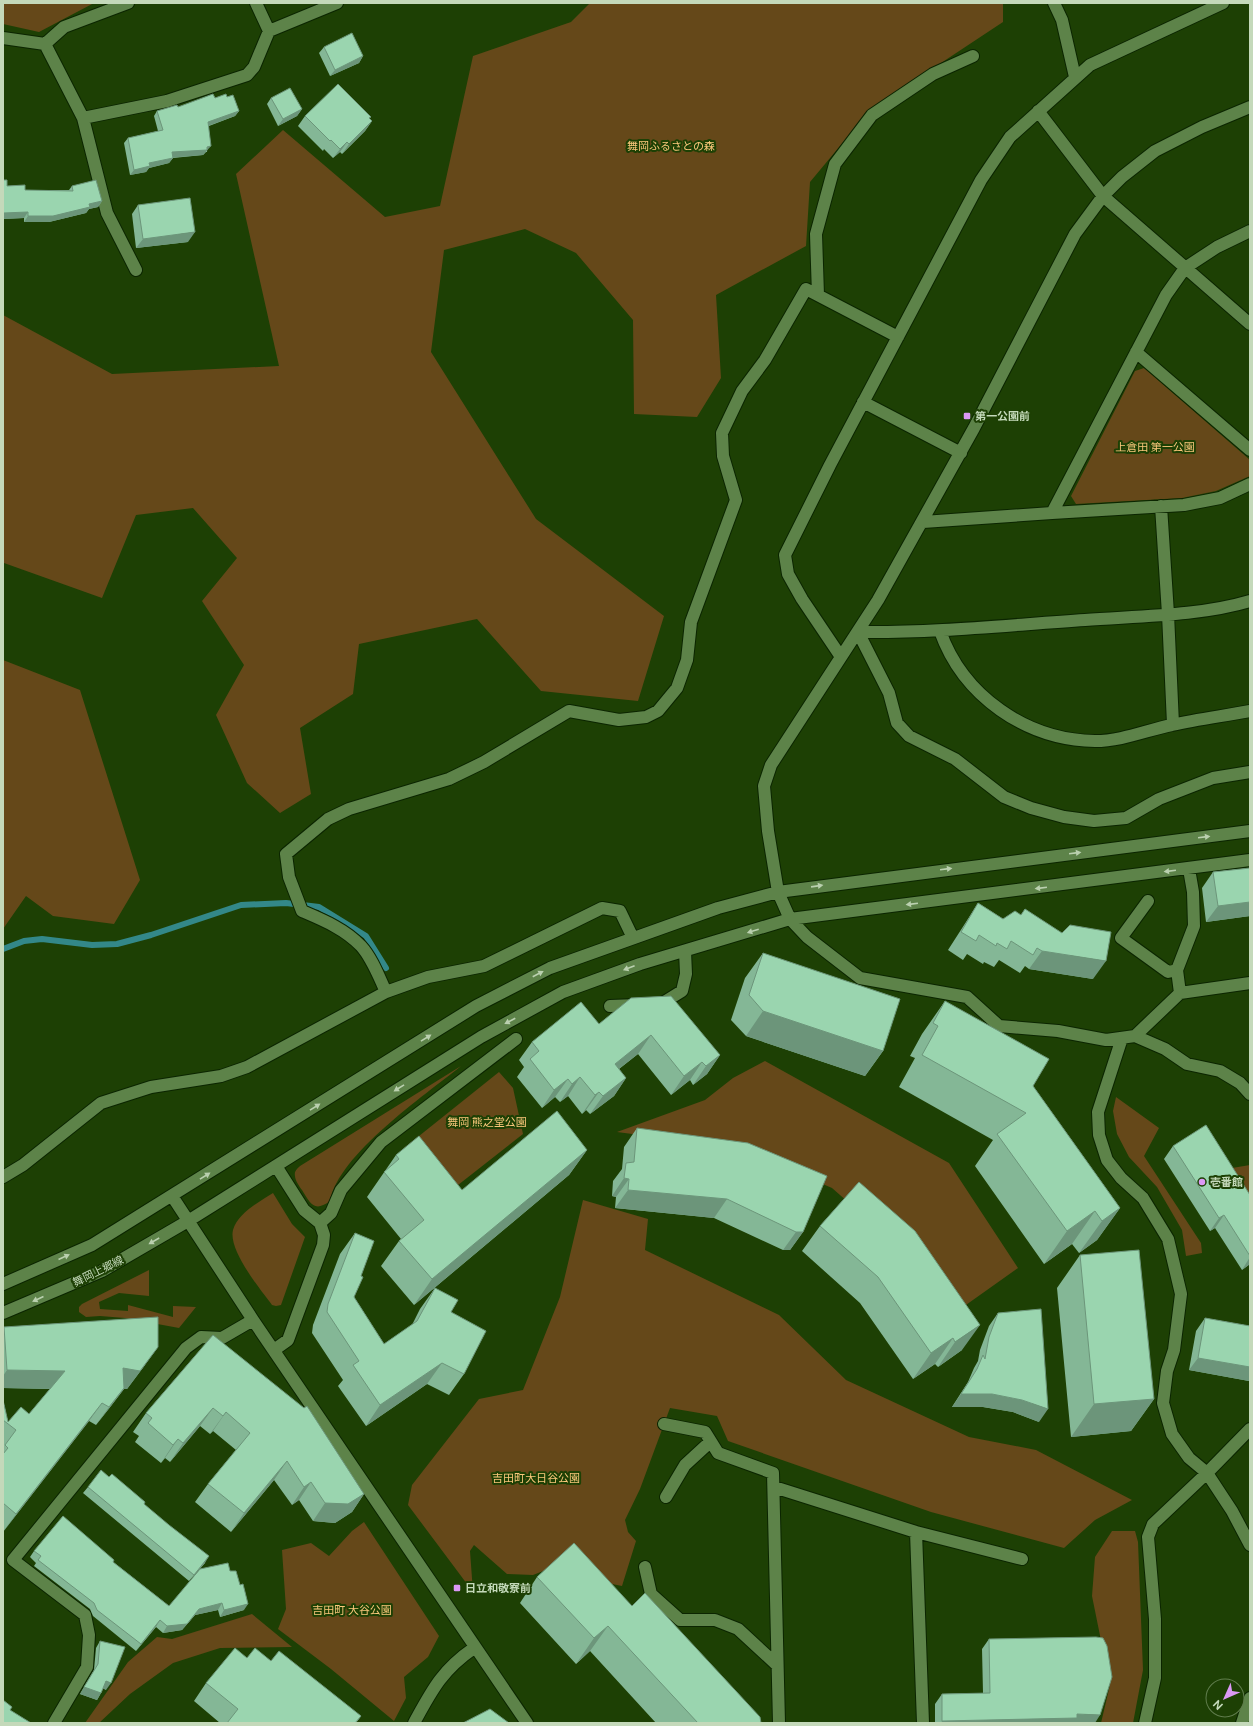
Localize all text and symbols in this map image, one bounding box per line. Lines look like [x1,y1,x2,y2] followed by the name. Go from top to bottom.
[627,140,715,152] park label: 舞岡ふるさとの森
[975,410,1030,422] place label: 第一公園前
[962,411,972,421] marker: 第一公園前
[1115,441,1195,453] park label: 上倉田 第一公園
[1198,833,1210,840] one-way arrow
[1069,850,1081,856] one-way arrow
[940,866,952,873] one-way arrow
[1164,868,1176,874] one-way arrow
[811,883,823,889] one-way arrow
[1035,884,1047,891] one-way arrow
[906,901,918,907] one-way arrow
[747,928,759,934] one-way arrow
[622,965,634,971] one-way arrow
[532,970,544,977] one-way arrow
[504,1018,516,1024] one-way arrow
[420,1034,431,1042] one-way arrow
[393,1085,405,1092] one-way arrow
[310,1103,320,1111] one-way arrow
[447,1116,527,1128] park label: 舞岡 熊之堂公園
[199,1172,211,1179] one-way arrow
[1210,1176,1243,1188] place label: 壱番館
[1197,1177,1207,1187] marker: 壱番館
[148,1237,160,1244] one-way arrow
[59,1254,70,1260] one-way arrow
[71,1254,125,1288] street label: 舞岡上郷線
[33,1296,44,1302] one-way arrow
[492,1472,580,1484] park label: 吉田町大日谷公園
[465,1582,531,1594] place label: 日立和敬寮前
[452,1583,462,1593] marker: 日立和敬寮前
[312,1604,392,1616] park label: 吉田町 大谷公園
[1205,1678,1245,1718] north arrow
[1211,1698,1225,1712] text: N

